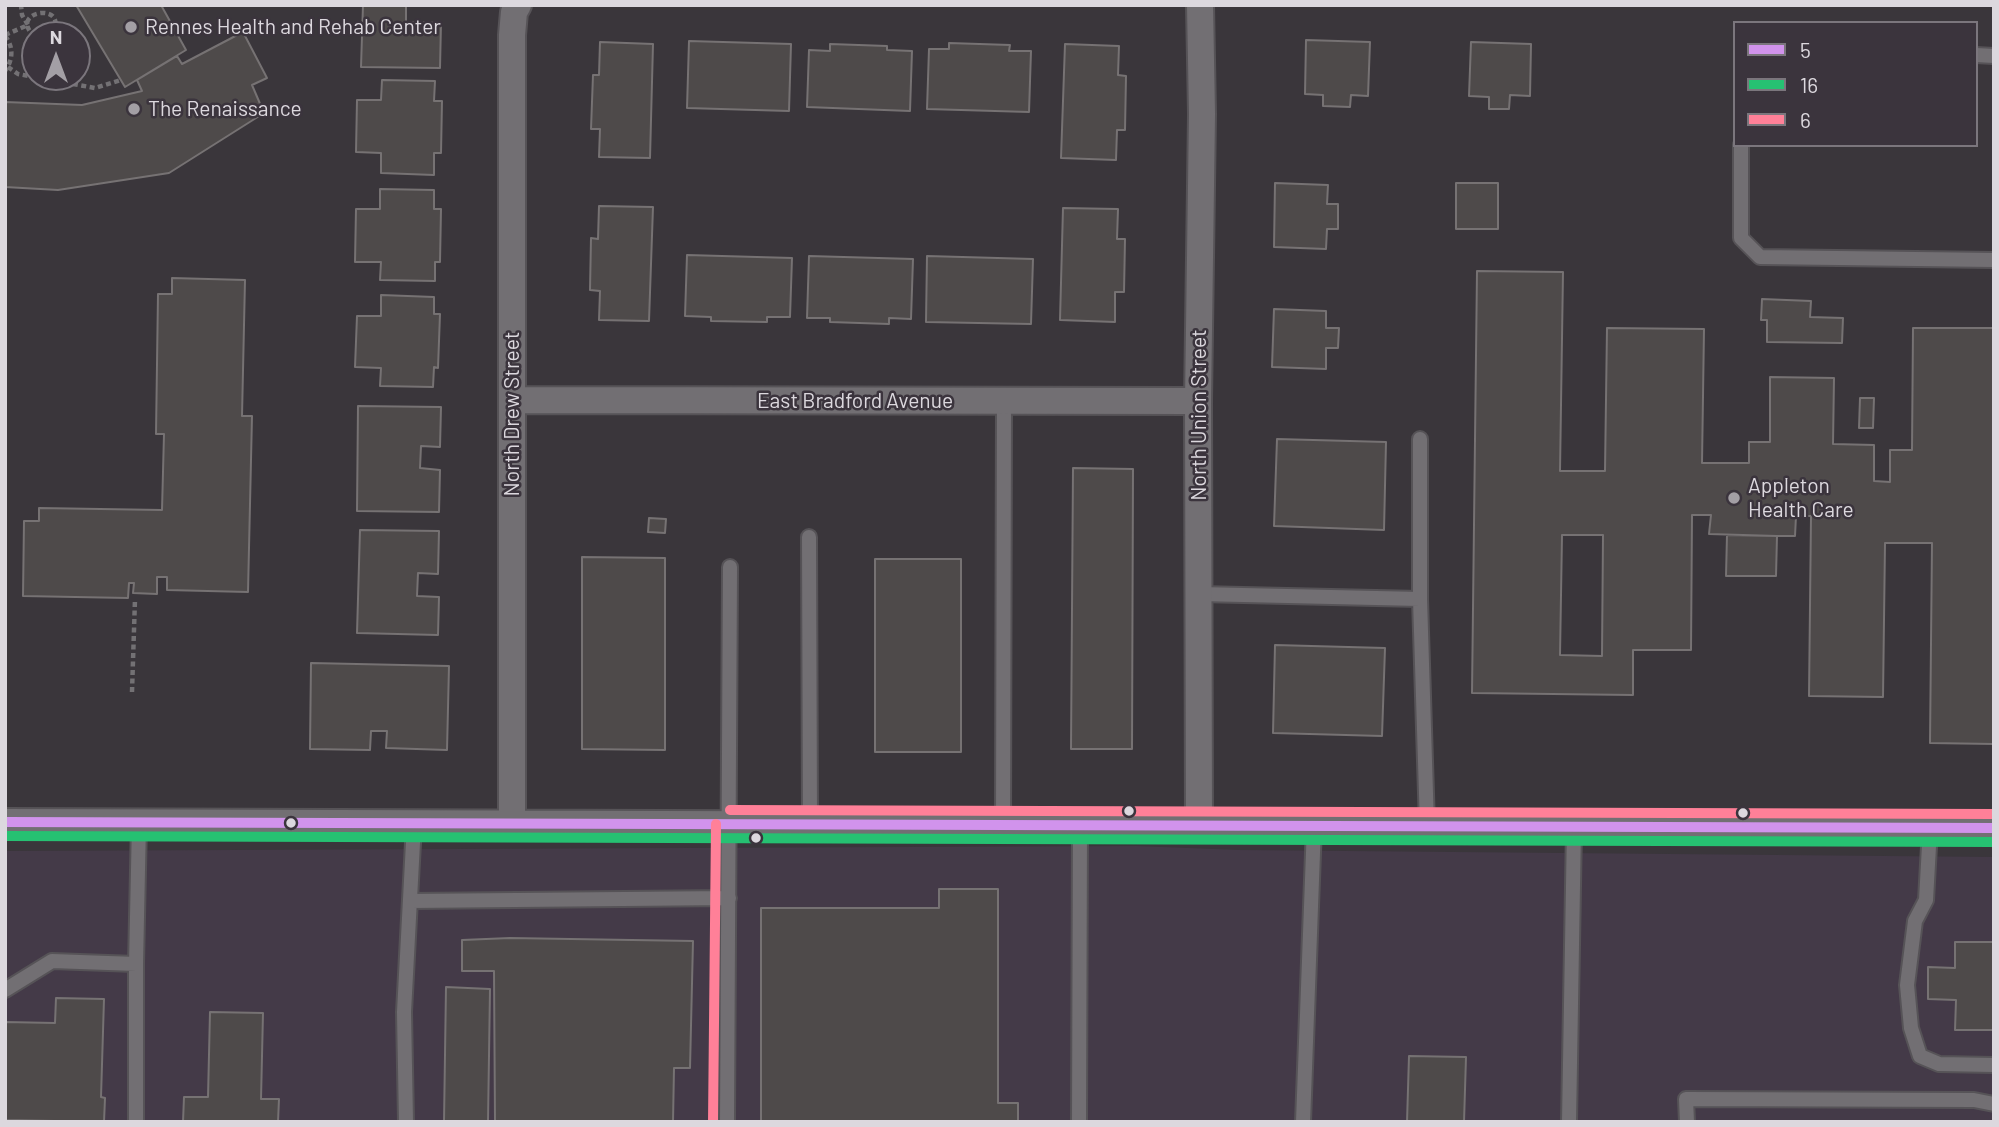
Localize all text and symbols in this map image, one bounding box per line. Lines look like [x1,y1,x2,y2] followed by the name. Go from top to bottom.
[145,14,441,40] place label: Rennes Health and Rehab Center
[123,19,139,35] marker: Rennes Health and Rehab Center
[21,21,91,91] north arrow
[1733,21,1978,147] legend
[50,25,62,48] text: N
[1800,37,1811,62] text: 5
[1800,72,1818,97] text: 16
[148,96,302,122] place label: The Renaissance
[126,101,142,117] marker: The Renaissance
[1800,107,1811,132] text: 6
[1186,329,1212,501] street label: North Union Street
[499,332,525,496] street label: North Drew Street
[757,388,953,414] street label: East Bradford Avenue
[1748,473,1854,523] place label: Appleton Health Care
[1726,490,1742,506] marker: Appleton Health Care
[1122,804,1136,818] unlabelled marker
[1736,806,1750,820] unlabelled marker
[284,816,298,830] unlabelled marker
[749,831,763,845] unlabelled marker

